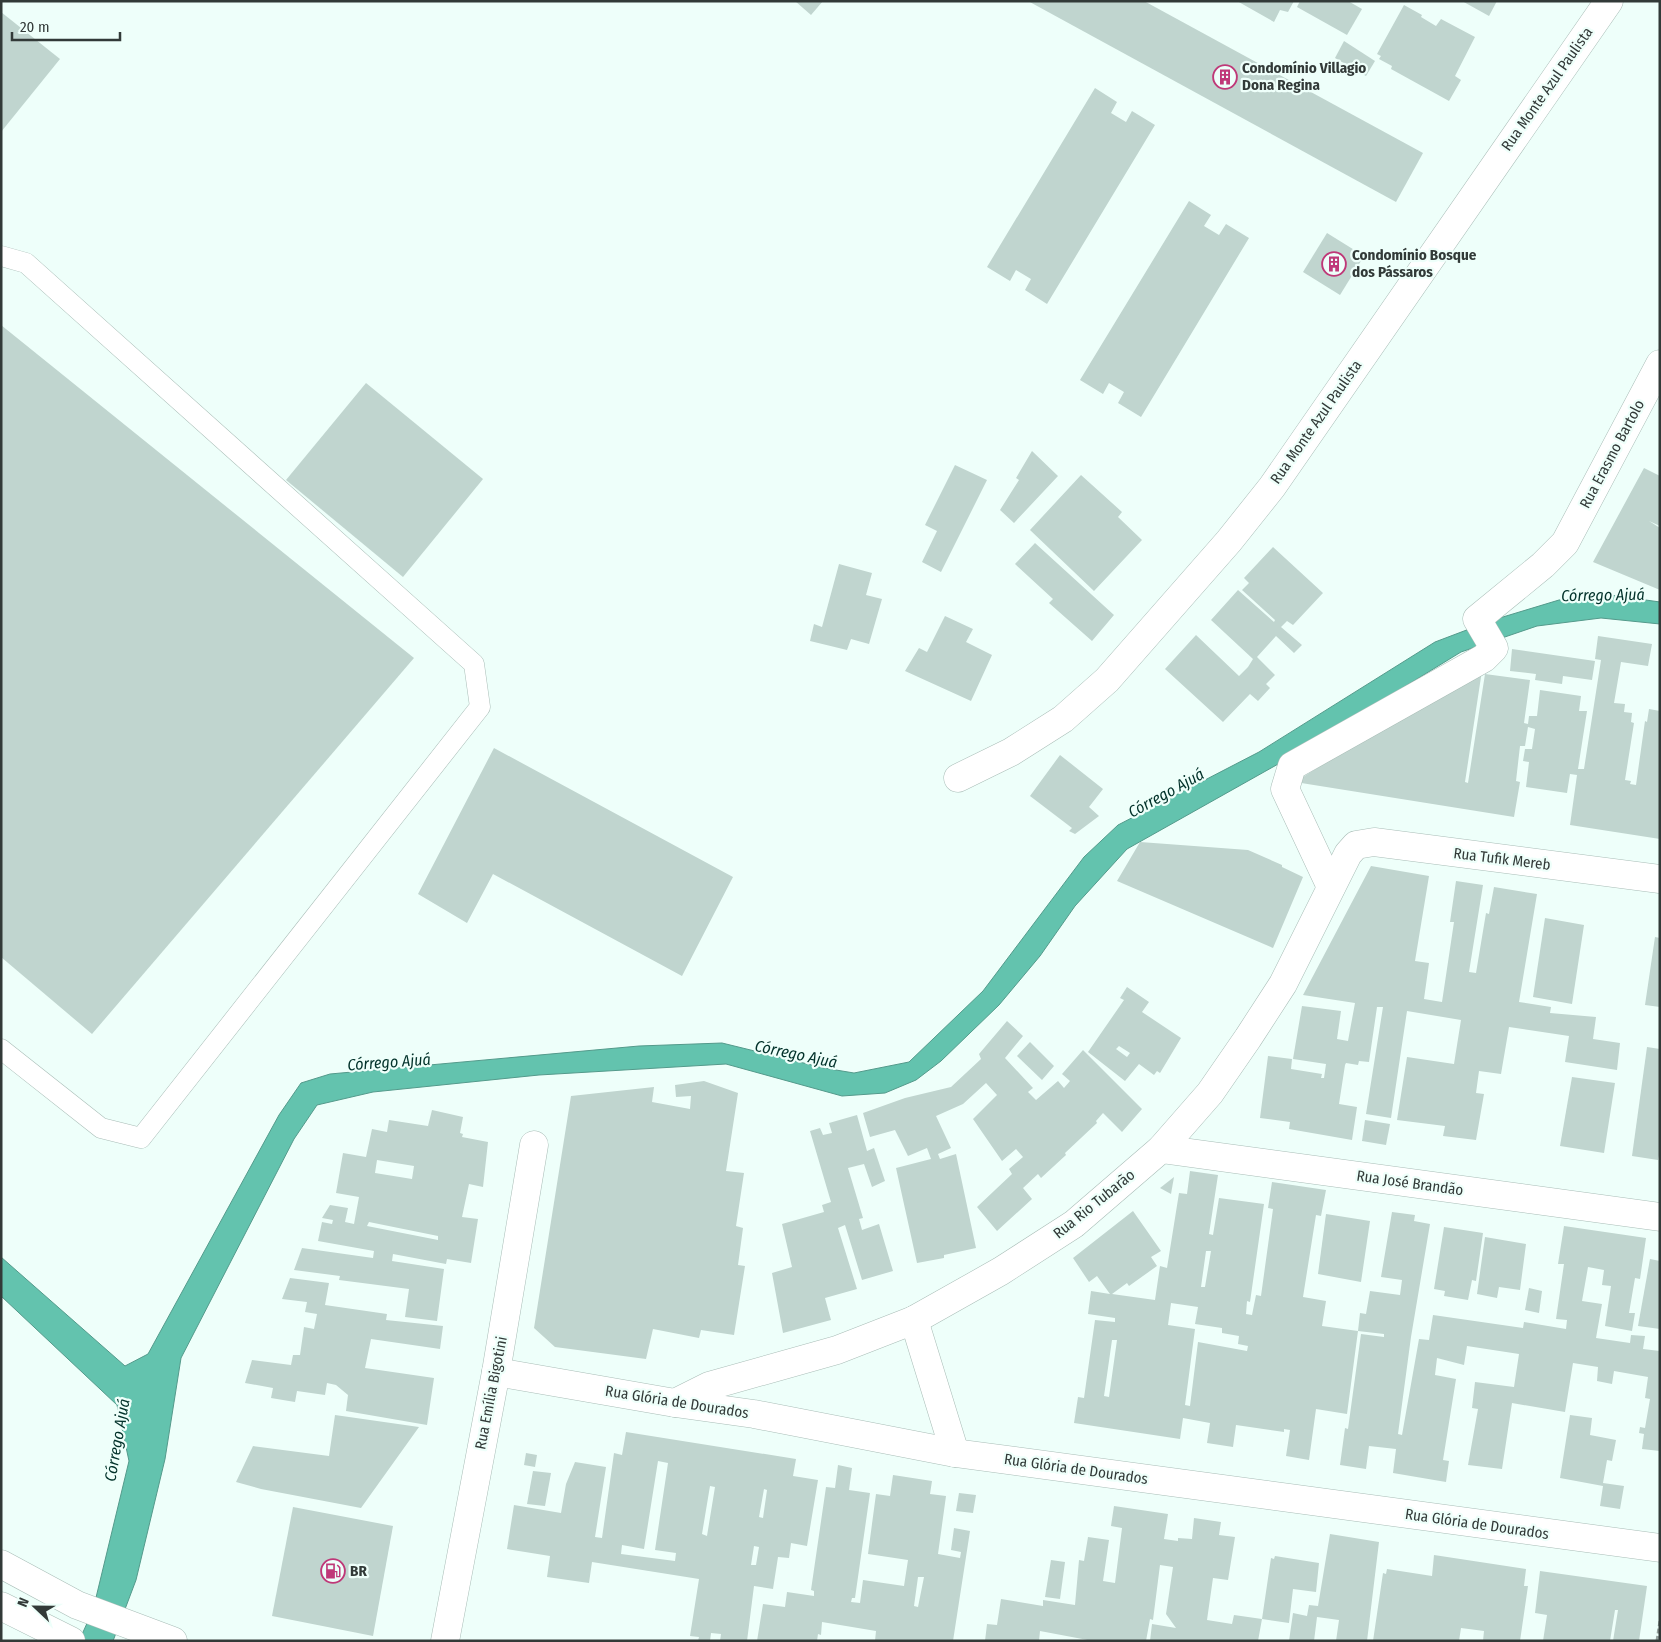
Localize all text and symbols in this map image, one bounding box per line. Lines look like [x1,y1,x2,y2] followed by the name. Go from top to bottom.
[12,10,120,42] scale bar
[20,18,50,36] text: 20 m
[1498,24,1596,154] street label: Rua Monte Azul Paulista
[1242,59,1366,94] place label: Condomínio Villagio Dona Regina
[1212,64,1238,90] building icon: Condomínio Villagio Dona Regina
[1352,246,1477,281] place label: Condomínio Bosque dos Pássaros
[1321,251,1347,277] building icon: Condomínio Bosque dos Pássaros
[1267,357,1365,487] street label: Rua Monte Azul Paulista
[1576,397,1648,511] street label: Rua Erasmo Bartolo
[1561,585,1645,605] water label: Córrego Ajuá
[1125,764,1207,822] water label: Córrego Ajuá
[1452,844,1552,874] street label: Rua Tufik Mereb
[753,1036,839,1072] water label: Córrego Ajuá
[347,1050,431,1074] water label: Córrego Ajuá
[1050,1166,1138,1242] street label: Rua Rio Tubarão
[1355,1167,1465,1199] street label: Rua José Brandão
[471,1335,511,1451] street label: Rua Emília Bigotini
[604,1382,750,1422] street label: Rua Glória de Dourados
[100,1397,134,1483] water label: Córrego Ajuá
[1003,1450,1149,1488] street label: Rua Glória de Dourados
[1404,1505,1550,1543] street label: Rua Glória de Dourados
[320,1558,346,1584] fuel station icon: BR
[350,1562,367,1580] place label: BR
[10,1582,60,1632] north arrow
[14,1595,33,1609] text: N

